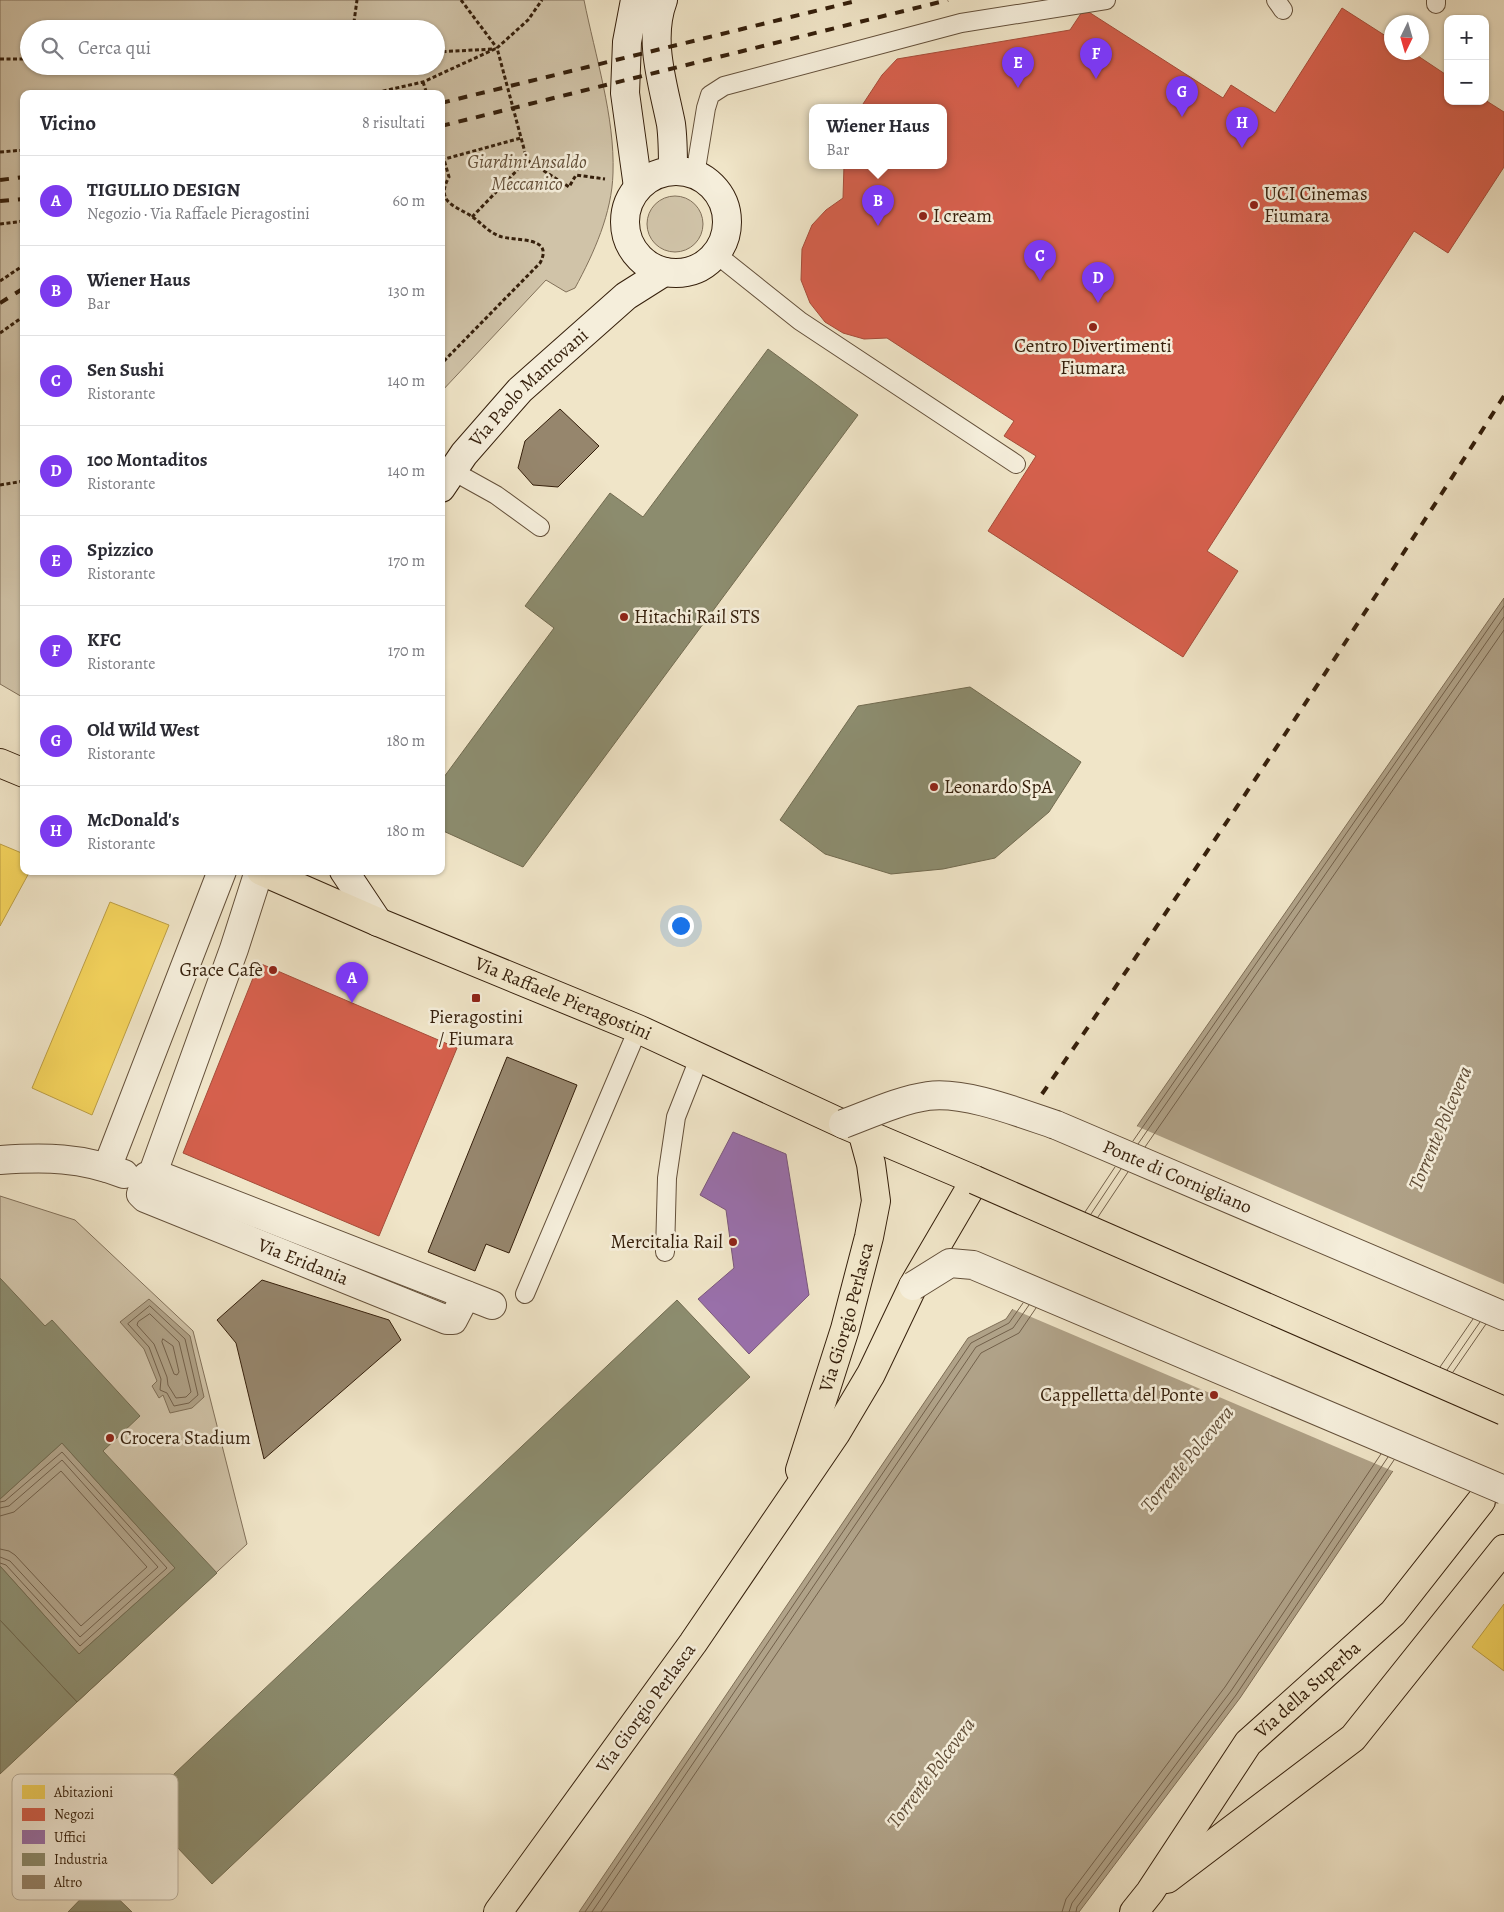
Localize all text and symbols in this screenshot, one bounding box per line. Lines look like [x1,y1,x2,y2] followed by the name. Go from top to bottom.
[1384,15,1429,60] north arrow
[1444,15,1489,105] map controls
[1444,15,1489,60] button: +
[20,20,445,75] search box
[38,34,66,62] icon: search
[78,35,151,61] text: Cerca qui
[1080,38,1112,79] pin: F
[1002,47,1034,88] pin: E
[1444,60,1489,105] button: −
[1166,76,1198,117] pin: G
[809,104,947,169] popup
[1226,107,1258,148] pin: H
[40,109,96,137] text: Vicino
[362,112,425,134] text: 8 risultati
[826,113,930,139] text: Wiener Haus
[826,139,849,161] text: Bar
[467,149,587,197] park label: Giardini Ansaldo Meccanico
[87,177,240,203] text: TIGULLIO DESIGN
[1264,181,1368,229] place label: UCI Cinemas Fiumara
[862,185,894,226] pin: B
[51,190,61,212] text: A
[393,190,425,212] text: 60 m
[1248,199,1260,211] marker: UCI Cinemas Fiumara
[87,203,310,225] text: Negozio · Via Raffaele Pieragostini
[933,203,992,229] place label: I cream
[917,210,929,222] marker: I cream
[1024,240,1056,281] pin: C
[1082,262,1114,303] pin: D
[87,267,190,293] text: Wiener Haus
[51,280,61,302] text: B
[388,280,425,302] text: 130 m
[87,293,110,315] text: Bar
[1087,321,1099,333] marker: Centro Divertimenti Fiumara
[463,322,594,453] street label: Via Paolo Mantovani
[1014,333,1172,381] place label: Centro Divertimenti Fiumara
[87,357,164,383] text: Sen Sushi
[51,370,61,392] text: C
[387,370,425,392] text: 140 m
[87,383,155,405] text: Ristorante
[87,447,208,473] text: 100 Montaditos
[50,460,62,482] text: D
[387,460,425,482] text: 140 m
[87,473,155,495] text: Ristorante
[87,537,154,563] text: Spizzico
[51,550,61,572] text: E
[388,550,425,572] text: 170 m
[87,563,155,585] text: Ristorante
[634,604,760,630] place label: Hitachi Rail STS
[618,611,630,623] marker: Hitachi Rail STS
[87,627,121,653] text: KFC
[52,640,60,662] text: F
[388,640,425,662] text: 170 m
[87,653,155,675] text: Ristorante
[87,717,200,743] text: Old Wild West
[51,730,61,752] text: G
[387,730,425,752] text: 180 m
[87,743,155,765] text: Ristorante
[944,774,1053,800] place label: Leonardo SpA
[928,781,940,793] marker: Leonardo SpA
[87,807,179,833] text: McDonald's
[50,820,62,842] text: H
[387,820,425,842] text: 180 m
[87,833,155,855] text: Ristorante
[668,913,694,939] your location
[470,950,656,1047] street label: Via Raffaele Pieragostini
[180,957,263,983] place label: Grace Cafè
[336,962,368,1003] pin: A
[267,964,279,976] marker: Grace Cafè
[470,992,482,1004] marker: Pieragostini / Fiumara
[429,1004,523,1052] place label: Pieragostini / Fiumara
[1402,1062,1478,1194] water label: Torrente Polcevera
[1099,1133,1256,1220] street label: Ponte di Cornigliano
[610,1229,723,1255] place label: Mercitalia Rail
[253,1232,353,1292] street label: Via Eridania
[727,1236,739,1248] marker: Mercitalia Rail
[812,1239,880,1396] street label: Via Giorgio Perlasca
[1040,1382,1204,1408] place label: Cappelletta del Ponte
[1208,1389,1220,1401] marker: Cappelletta del Ponte
[1134,1400,1240,1518] water label: Torrente Polcevera
[120,1425,251,1451] place label: Crocera Stadium
[104,1432,116,1444] marker: Crocera Stadium
[1248,1635,1366,1745] street label: Via della Superba
[589,1638,702,1779] street label: Via Giorgio Perlasca
[881,1712,981,1834] water label: Torrente Polcevera
[12,1774,178,1900] legend
[53,1783,113,1802] text: Abitazioni
[54,1805,94,1824] text: Negozi
[54,1828,86,1847] text: Uffici
[54,1850,108,1869] text: Industria
[53,1873,82,1892] text: Altro

